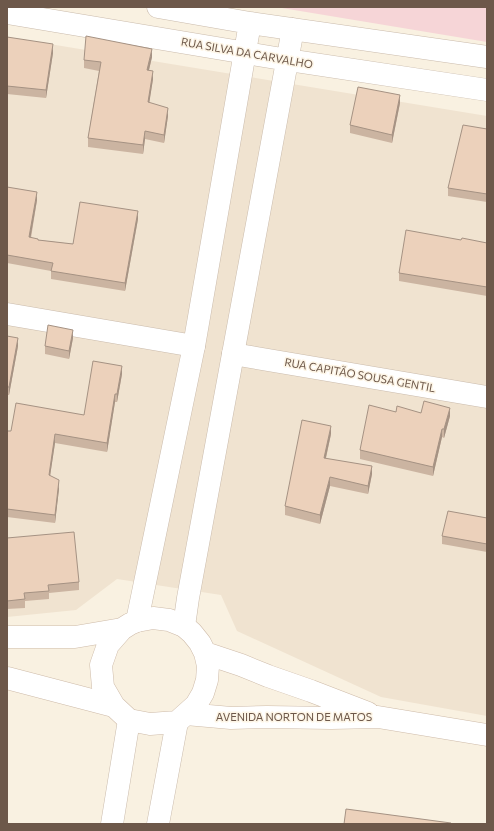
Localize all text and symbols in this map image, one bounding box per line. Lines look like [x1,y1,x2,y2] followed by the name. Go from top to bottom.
[180,35,314,71] street label: RUA SILVA DA CARVALHO
[284,355,437,394] street label: RUA CAPITÃO SOUSA GENTIL
[216,710,372,723] street label: AVENIDA NORTON DE MATOS

